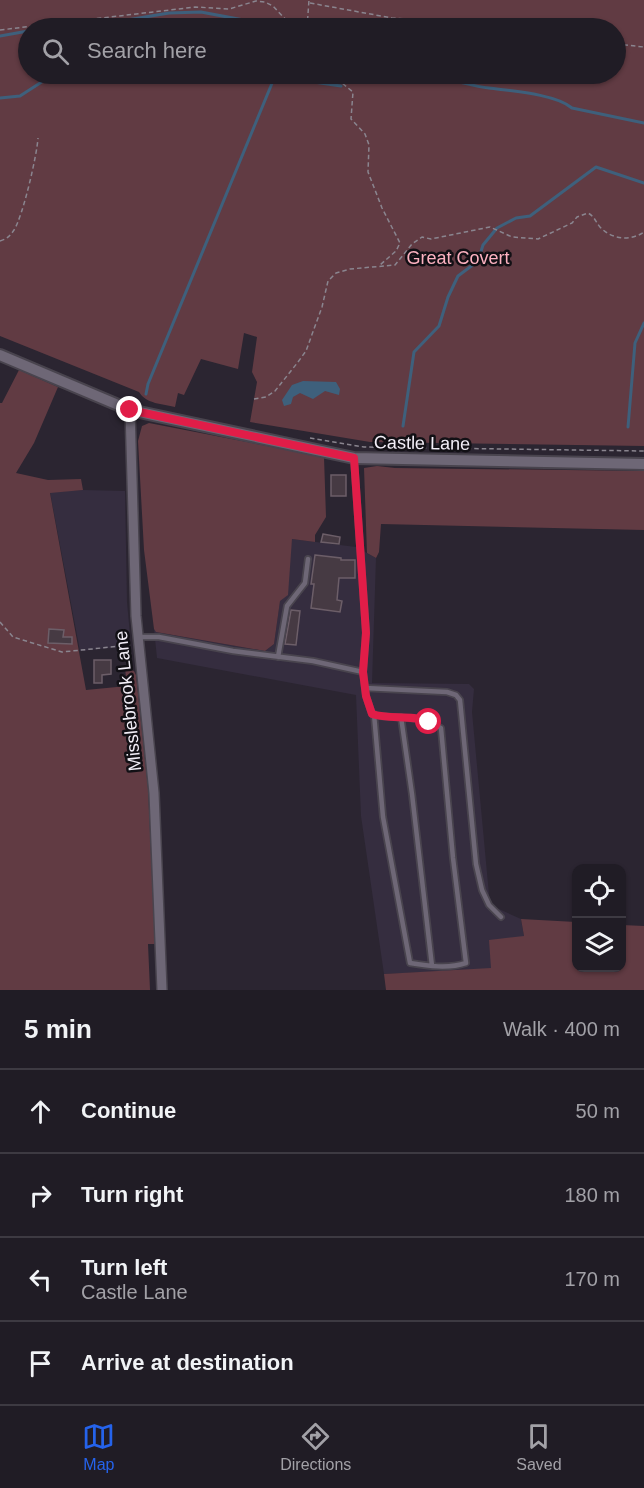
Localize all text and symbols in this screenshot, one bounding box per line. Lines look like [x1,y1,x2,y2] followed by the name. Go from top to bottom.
[18,18,626,84] search box
[39,35,72,68] icon: search
[87,38,207,63] text: Search here
[406,248,510,268] park label: Great Covert
[116,396,142,422] route end
[374,432,470,454] street label: Castle Lane
[111,630,145,772] street label: Misslebrook Lane
[415,708,441,734] route start
[572,864,626,972] map controls
[572,864,626,918] button: locate
[572,918,626,972] button: layers
[24,1014,92,1044] text: 5 min
[503,1018,620,1040] text: Walk · 400 m
[24,1095,57,1128] icon: ahead
[81,1098,176,1123] text: Continue
[576,1100,620,1122] text: 50 m
[24,1179,57,1212] icon: right
[81,1182,183,1207] text: Turn right
[564,1184,620,1206] text: 180 m
[81,1255,167,1280] text: Turn left
[24,1263,57,1296] icon: left
[564,1268,620,1290] text: 170 m
[81,1281,188,1303] text: Castle Lane
[24,1347,57,1380] icon: arrive
[81,1350,294,1375] text: Arrive at destination
[82,1420,115,1474] tab: Map
[280,1420,351,1474] tab: Directions
[516,1420,562,1474] tab: Saved

